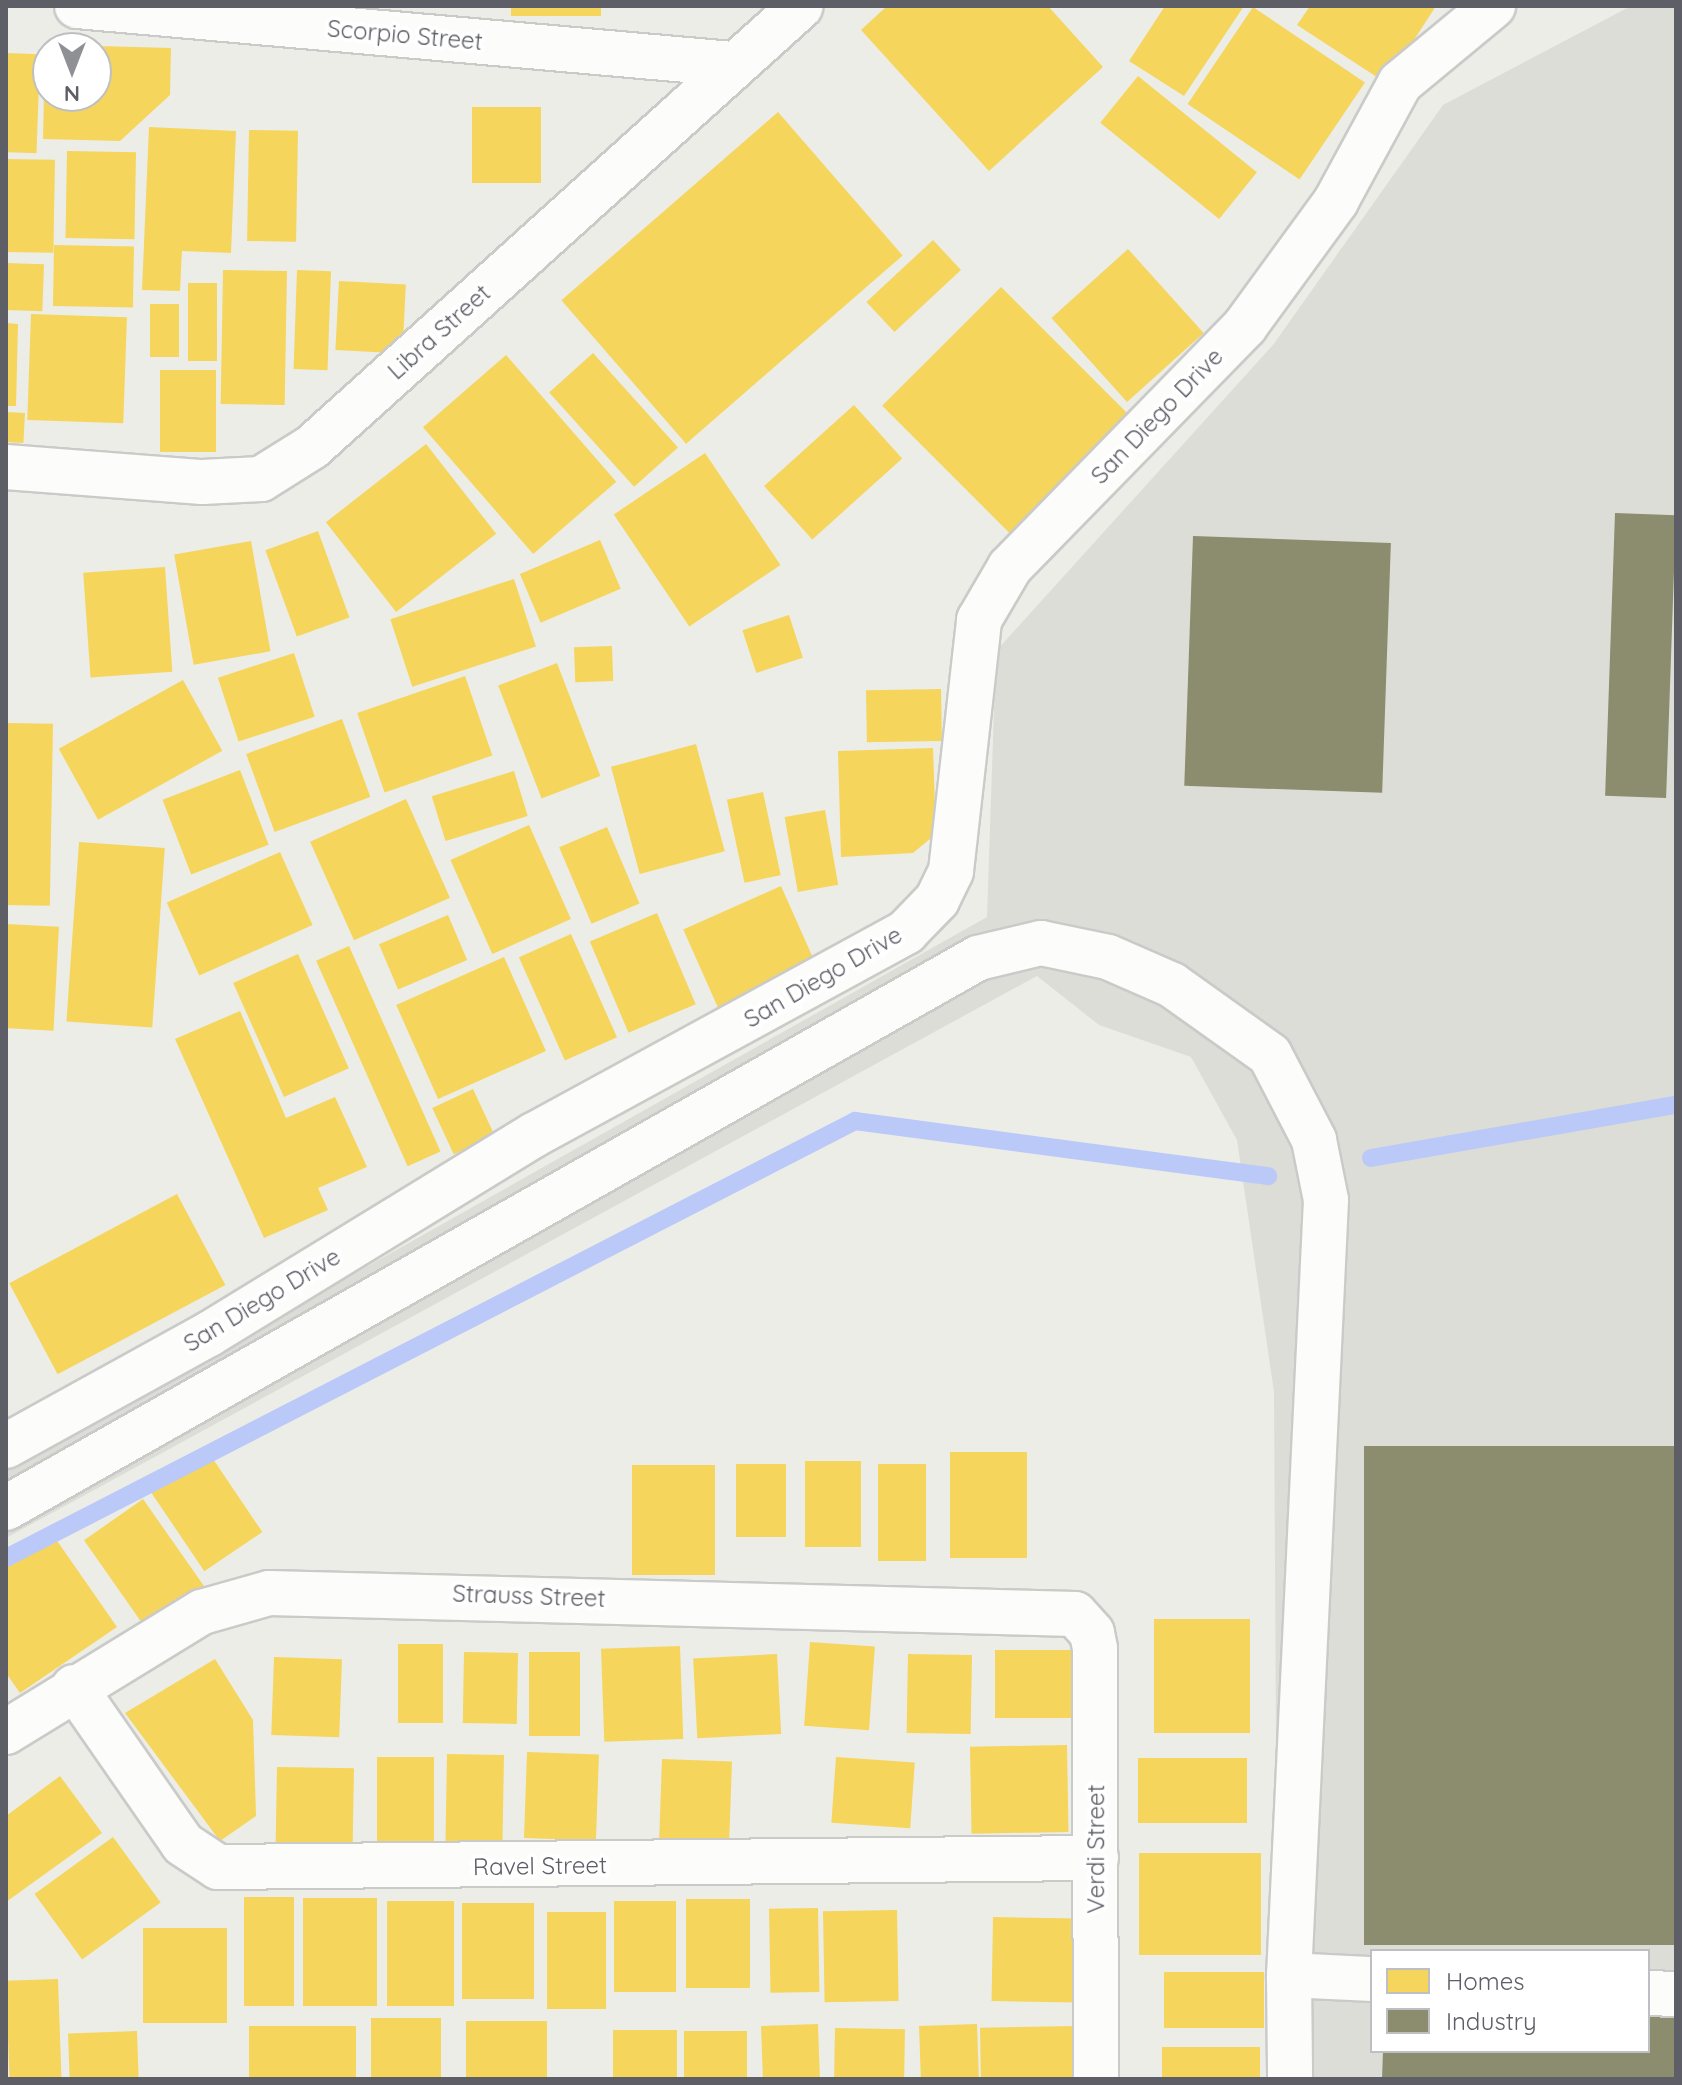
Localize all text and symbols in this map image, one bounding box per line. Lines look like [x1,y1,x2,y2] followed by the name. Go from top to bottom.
[326,14,484,56] street label: Scorpio Street
[32,32,112,112] north arrow
[64,80,80,108] text: N
[382,278,496,386] street label: Libra Street
[1085,342,1229,490] street label: San Diego Drive
[739,920,907,1034] street label: San Diego Drive
[178,1242,346,1358] street label: San Diego Drive
[452,1579,606,1613] street label: Strauss Street
[1082,1784,1110,1914] street label: Verdi Street
[473,1850,607,1882] street label: Ravel Street
[1370,1949,1650,2053] legend
[1446,1966,1524,1996] text: Homes
[1446,2006,1537,2036] text: Industry

